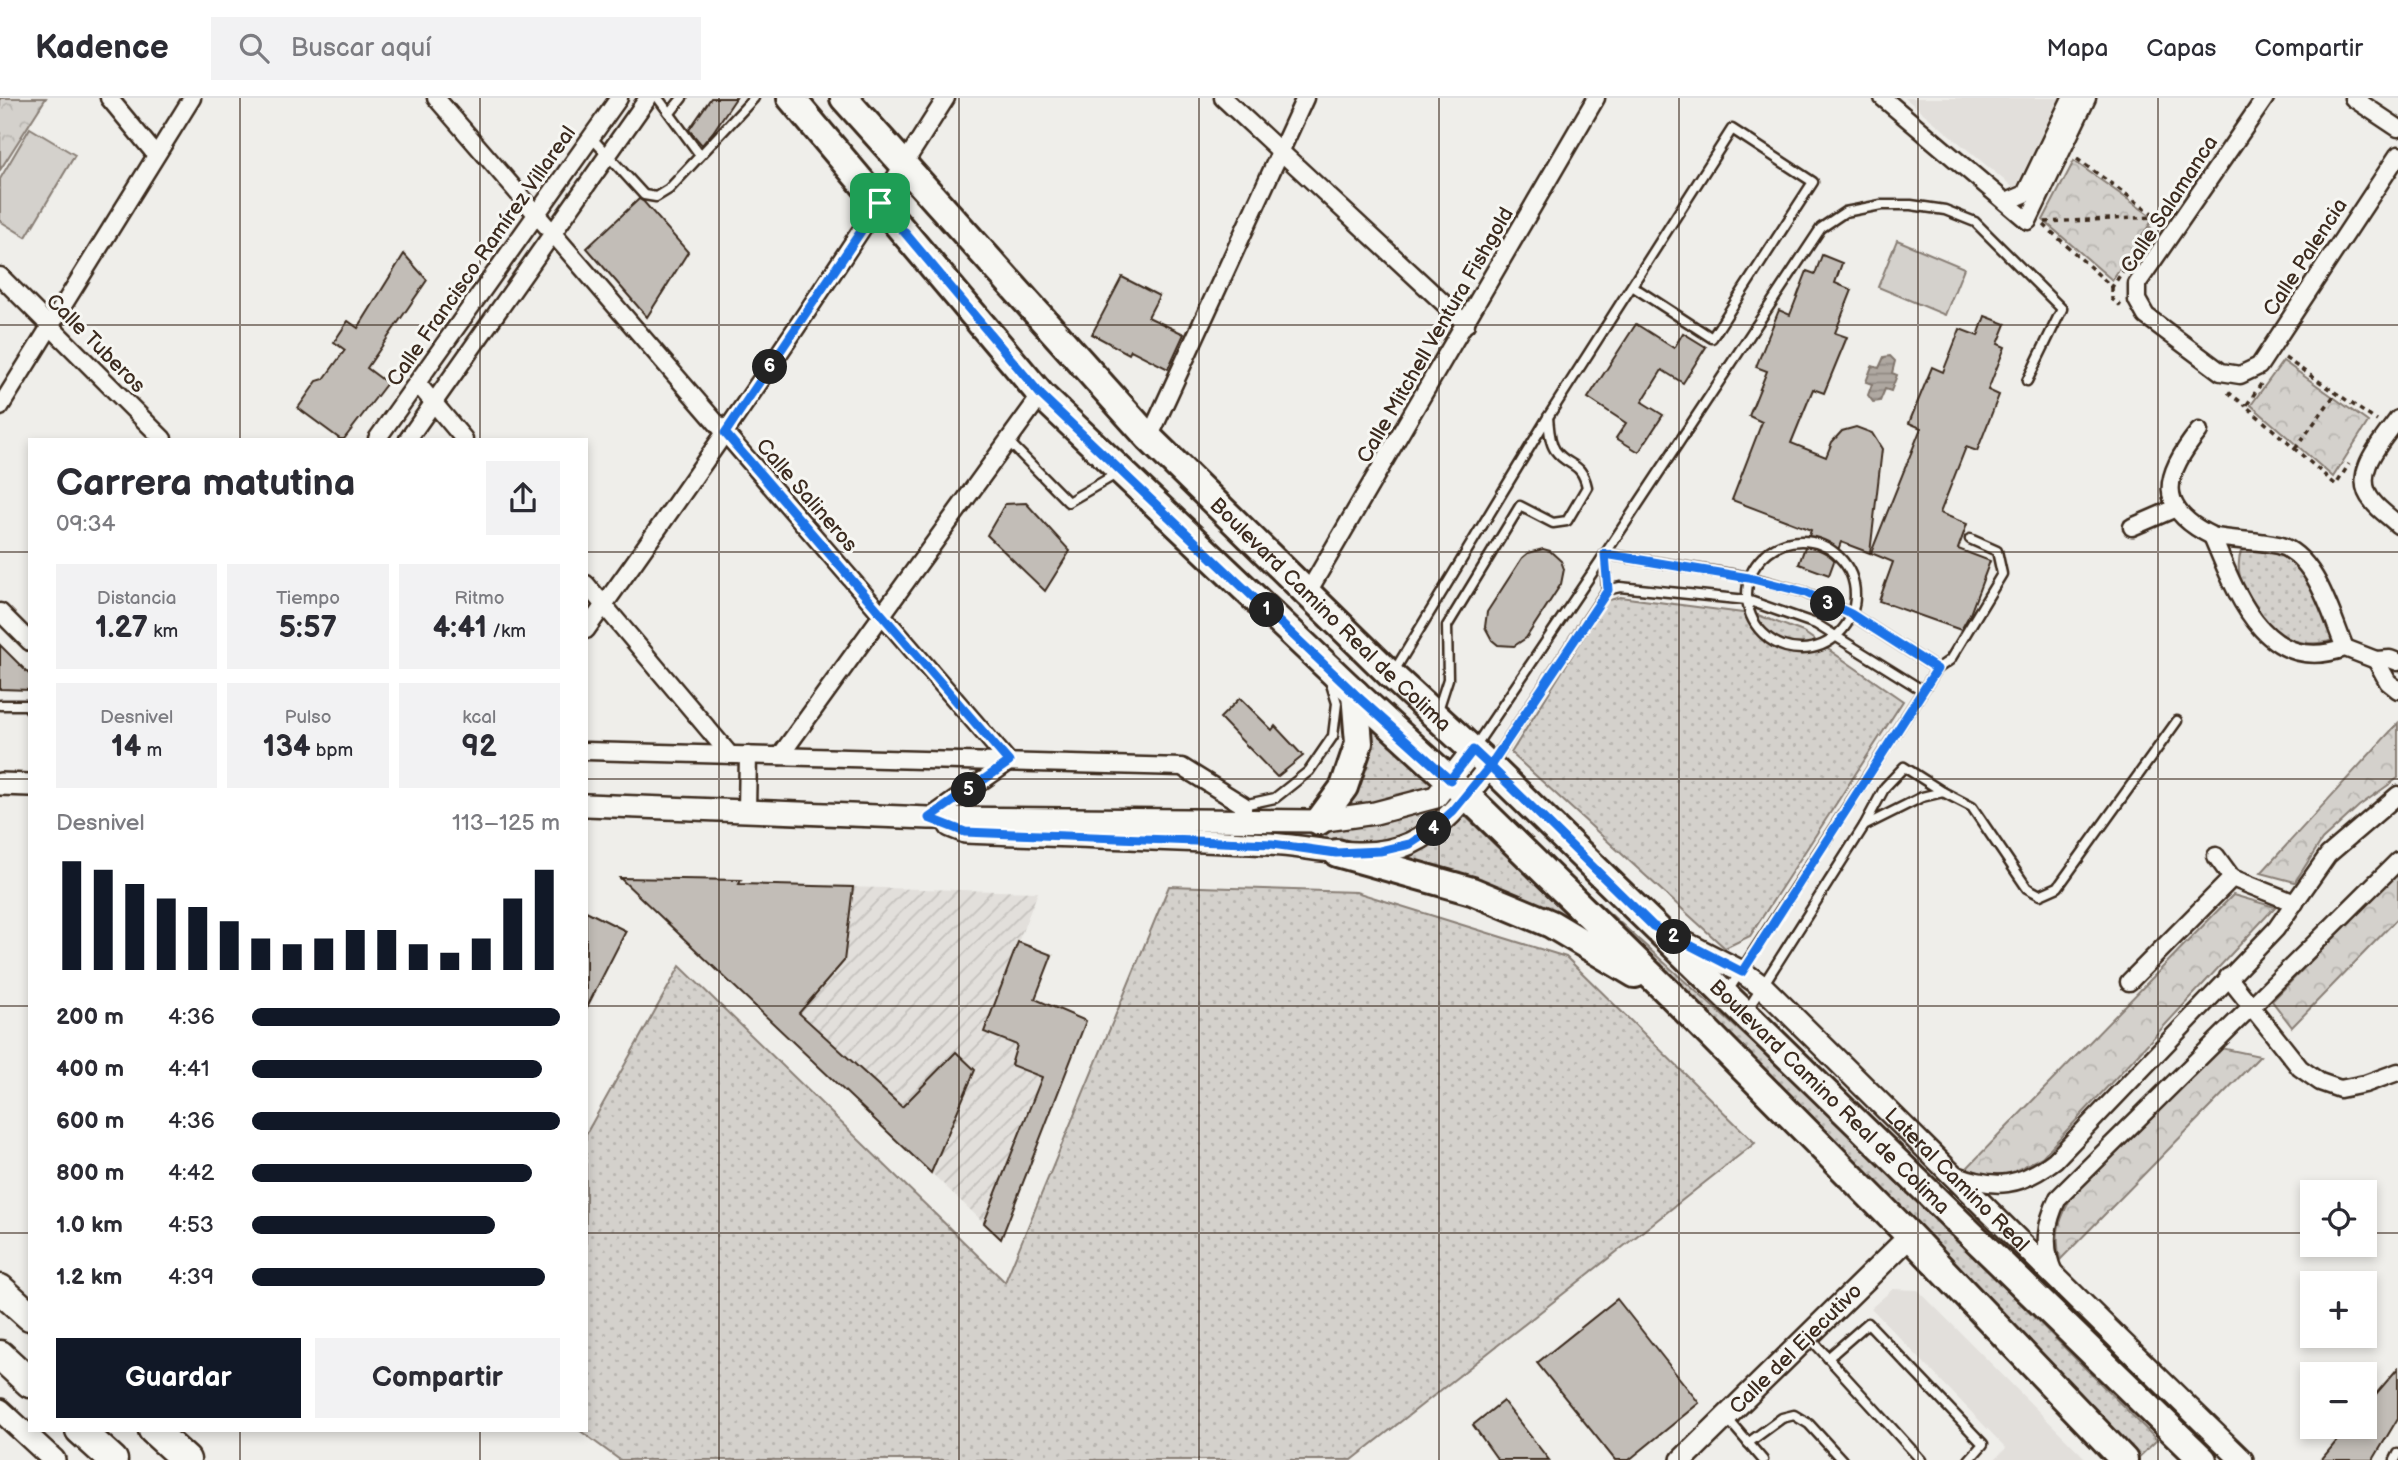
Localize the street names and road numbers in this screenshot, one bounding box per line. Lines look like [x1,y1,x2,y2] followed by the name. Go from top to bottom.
[382,121,581,391] street label: Calle Francisco Ramírez Villareal
[2116,131,2223,278] street label: Calle Salamanca
[2258,194,2353,321] street label: Calle Palencia
[1352,203,1519,468] street label: Calle Mitchell Ventura Fishgold
[41,289,150,398] street label: Calle Tuberos
[751,434,863,557] street label: Calle Salineros
[1205,493,1456,737] street label: Boulevard Camino Real de Colima
[1704,975,1955,1219] street label: Boulevard Camino Real de Colima
[1879,1103,2034,1257] street label: Lateral Camino Real
[1724,1278,1867,1419] street label: Calle del Ejecutivo

